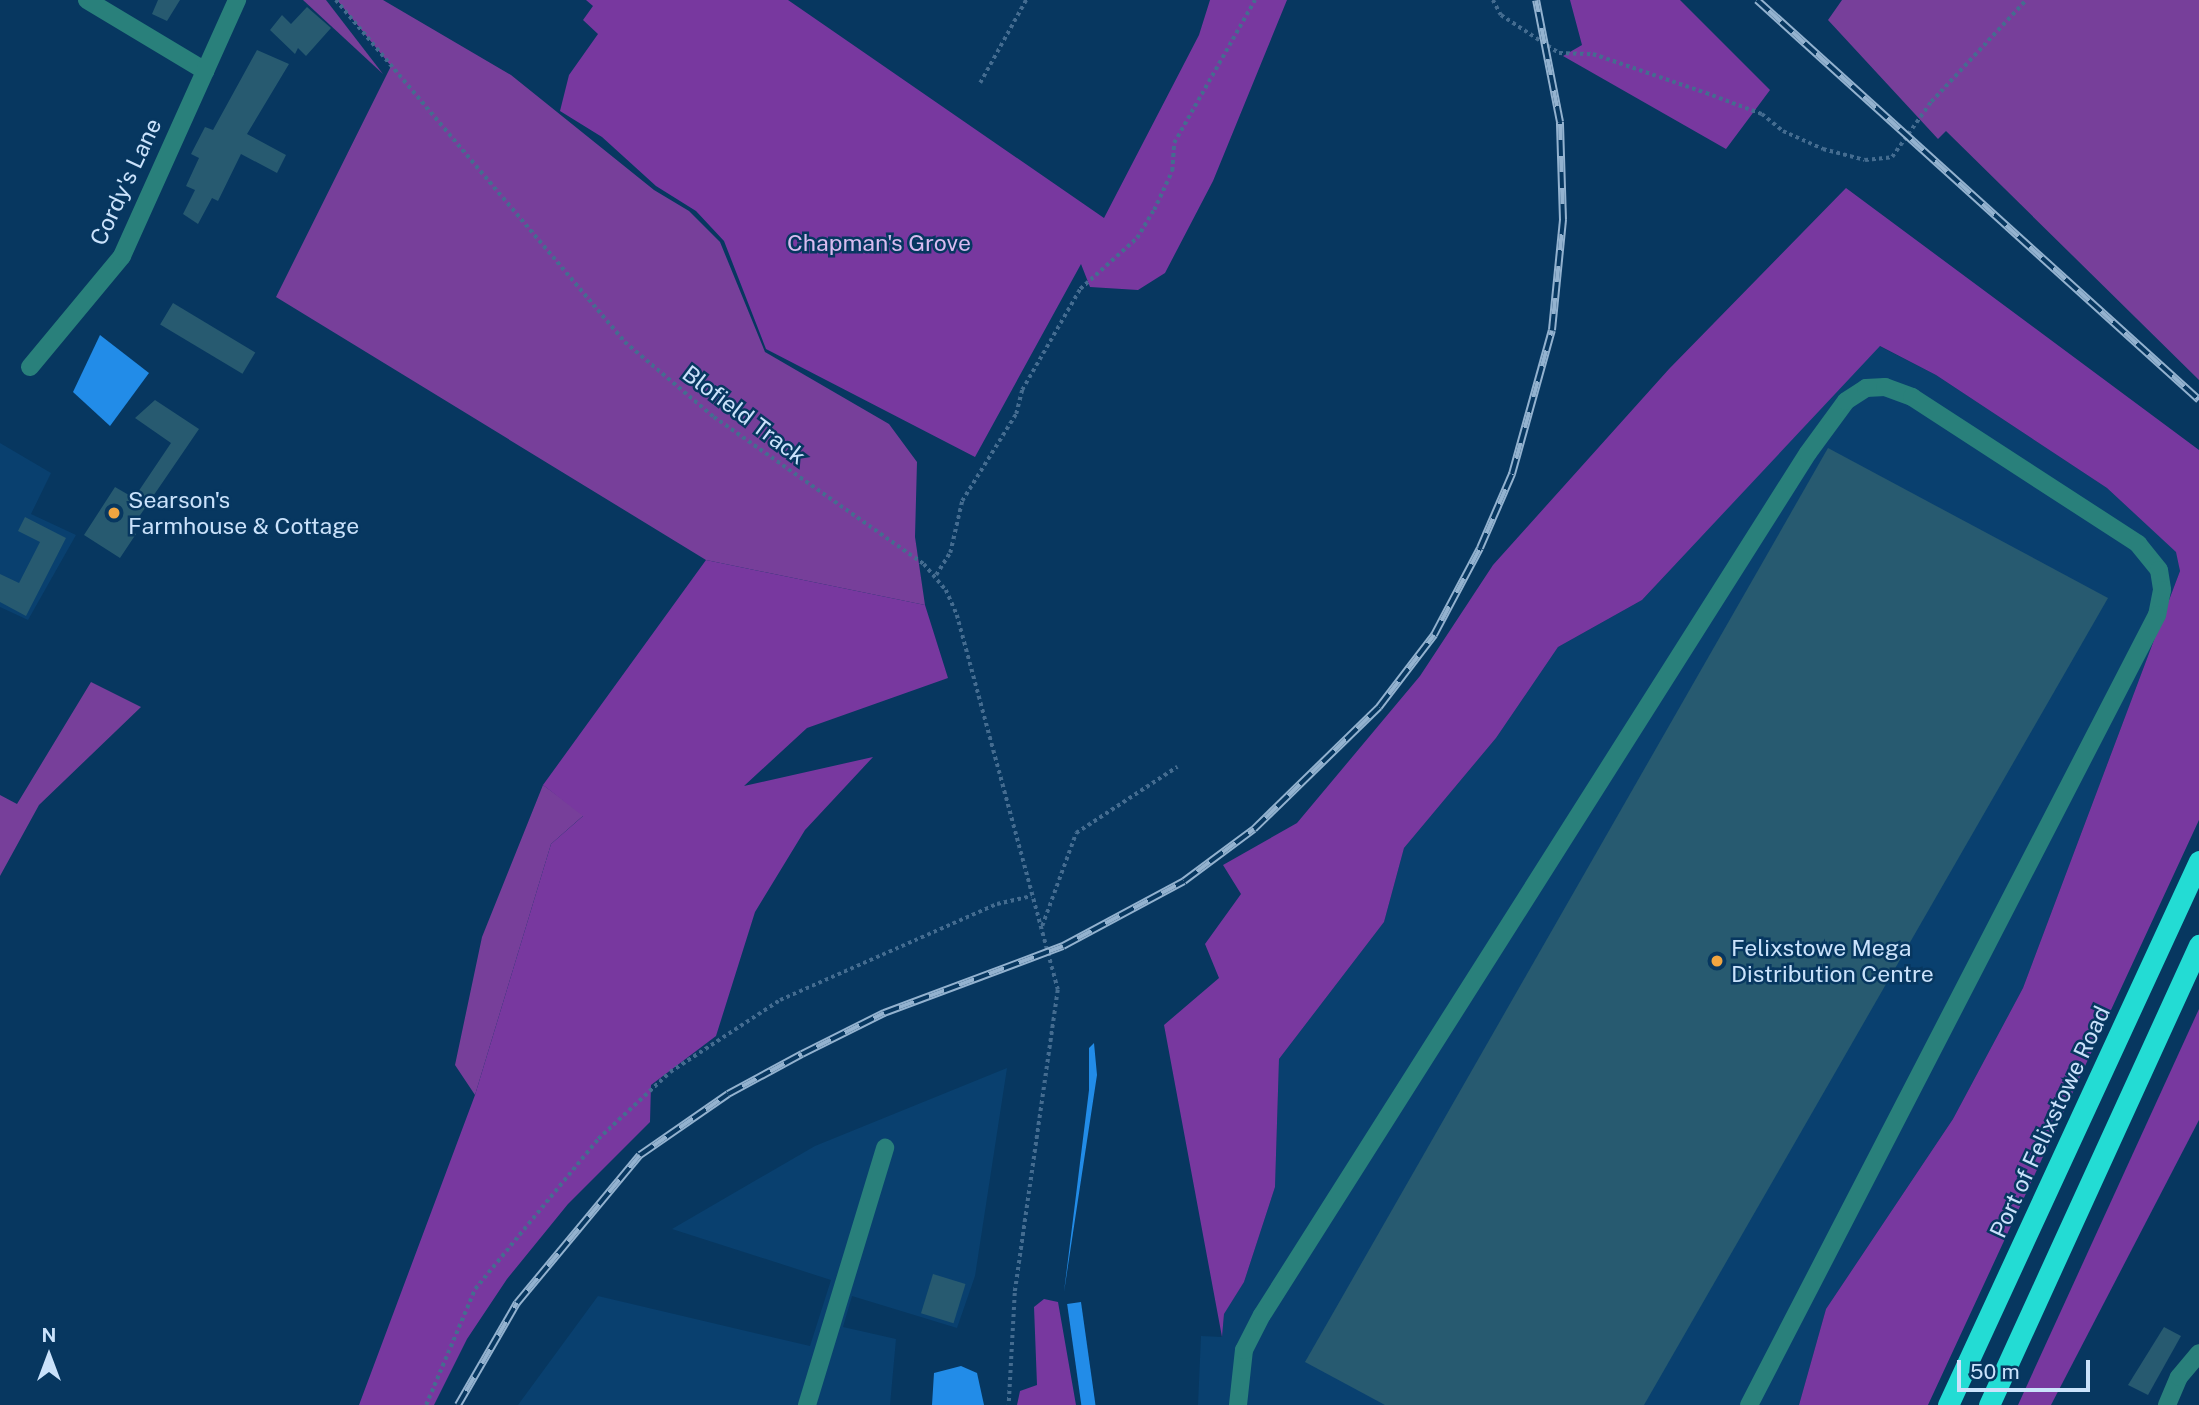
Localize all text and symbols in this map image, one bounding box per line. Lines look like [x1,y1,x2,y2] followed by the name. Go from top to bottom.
[85,114,167,250] street label: Cordy's Lane
[787,229,971,257] park label: Chapman's Grove
[677,360,811,470] street label: Blofield Track
[128,486,359,540] place label: Searson's Farmhouse & Cottage
[106,505,122,521] marker: Searson's Farmhouse & Cottage
[1731,934,1934,988] place label: Felixstowe Mega Distribution Centre
[1709,953,1725,969] marker: Felixstowe Mega Distribution Centre
[1984,1001,2116,1243] street label: Port of Felixstowe Road
[14,1321,84,1391] north arrow
[42,1324,56,1346] text: N
[1961,1346,2094,1390] scale bar
[1970,1359,2020,1384] text: 50 m

